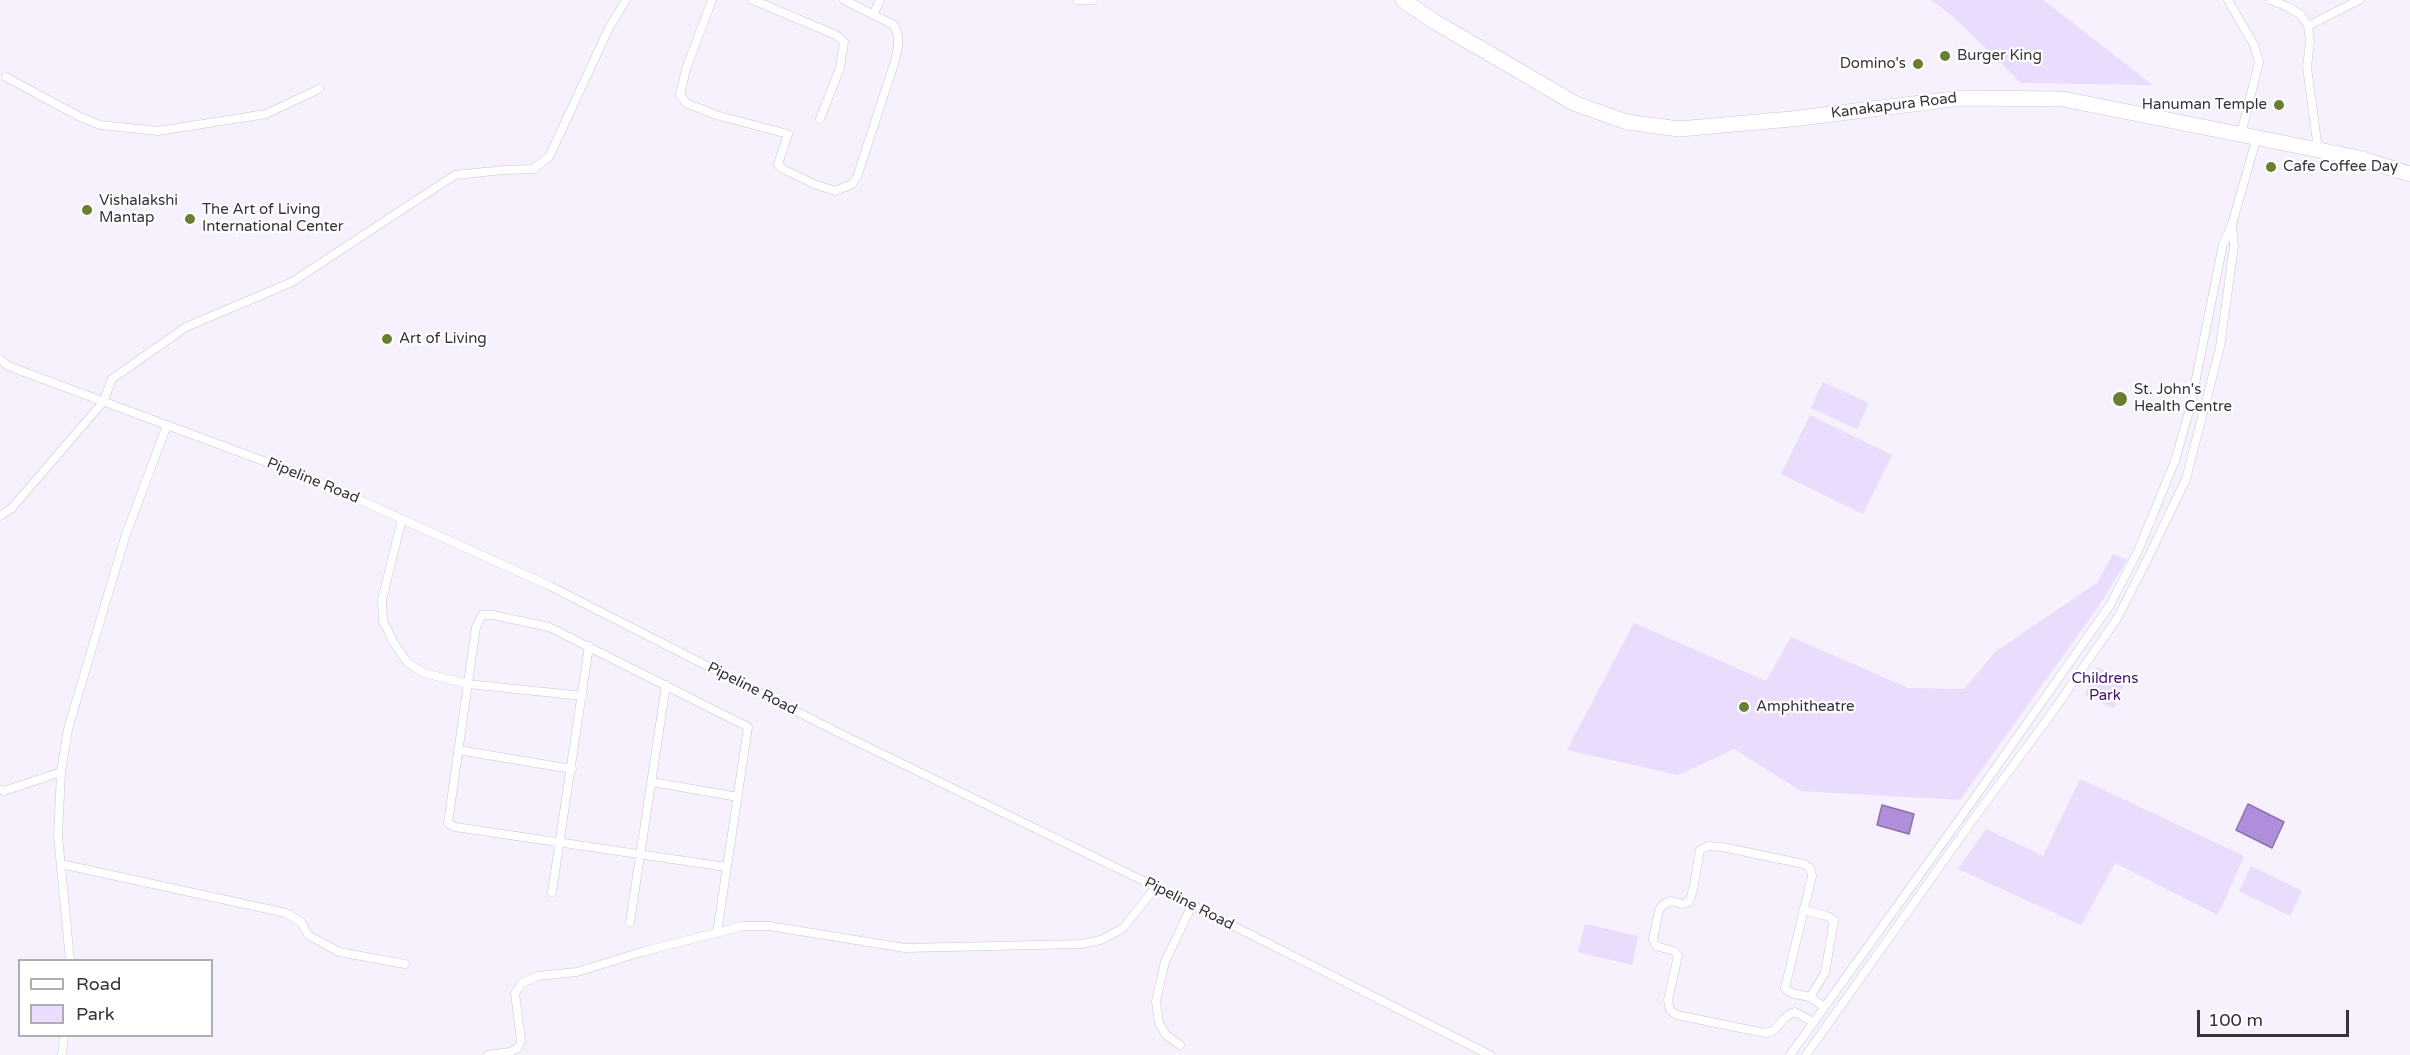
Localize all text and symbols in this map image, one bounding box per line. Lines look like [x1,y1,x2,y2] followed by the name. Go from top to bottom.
[1957,47,2042,65] place label: Burger King
[1938,49,1952,63] marker: Burger King
[1840,55,1906,73] place label: Domino's
[1911,57,1925,71] marker: Domino's
[1830,89,1958,123] street label: Kanakapura Road
[2142,96,2267,114] place label: Hanuman Temple
[2272,98,2286,112] marker: Hanuman Temple
[2283,158,2398,176] place label: Cafe Coffee Day
[2264,160,2278,174] marker: Cafe Coffee Day
[99,192,178,227] place label: Vishalakshi Mantap
[202,201,344,236] place label: The Art of Living International Center
[80,203,94,217] marker: Vishalakshi Mantap
[183,212,197,226] marker: The Art of Living International Center
[399,330,487,348] place label: Art of Living
[380,332,394,346] marker: Art of Living
[2134,381,2232,416] place label: St. John's Health Centre
[2111,390,2129,408] marker: St. John's Health Centre
[264,454,362,508] street label: Pipeline Road
[704,659,800,719] street label: Pipeline Road
[2072,670,2138,705] park label: Childrens Park
[1756,698,1855,716] place label: Amphitheatre
[1737,700,1751,714] marker: Amphitheatre
[1141,874,1237,934] street label: Pipeline Road
[18,959,213,1037] legend
[76,973,121,995] text: Road
[2200,998,2352,1036] scale bar
[76,1003,114,1025] text: Park
[2208,1009,2263,1031] text: 100 m

